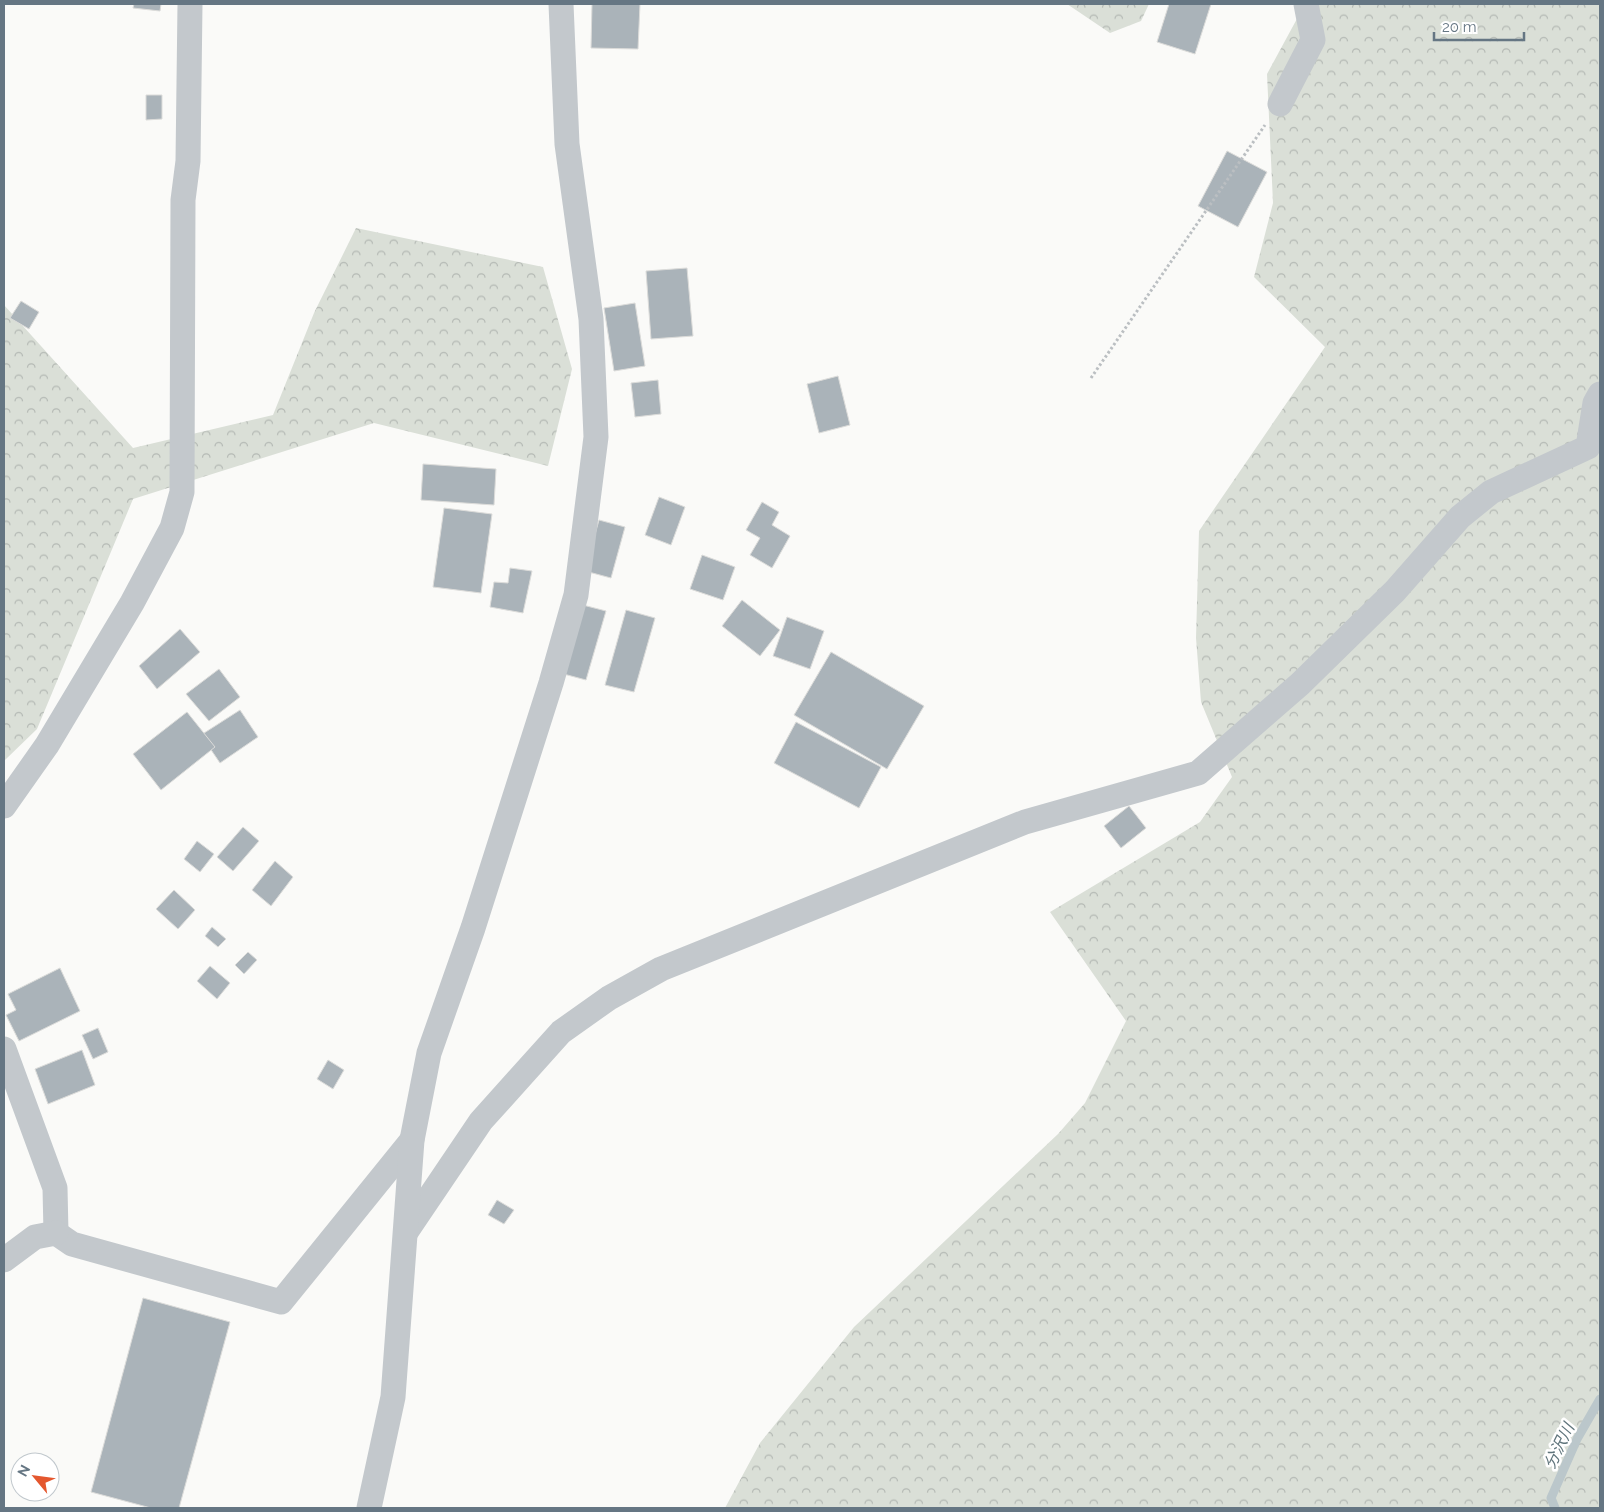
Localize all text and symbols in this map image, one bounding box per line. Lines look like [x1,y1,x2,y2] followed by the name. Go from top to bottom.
[1434,10,1524,42] scale bar
[1442,18,1477,36] text: 20 m
[1540,1418,1579,1472] water label: 分沢川
[10,1452,60,1502] north arrow
[14,1462,33,1479] text: N

